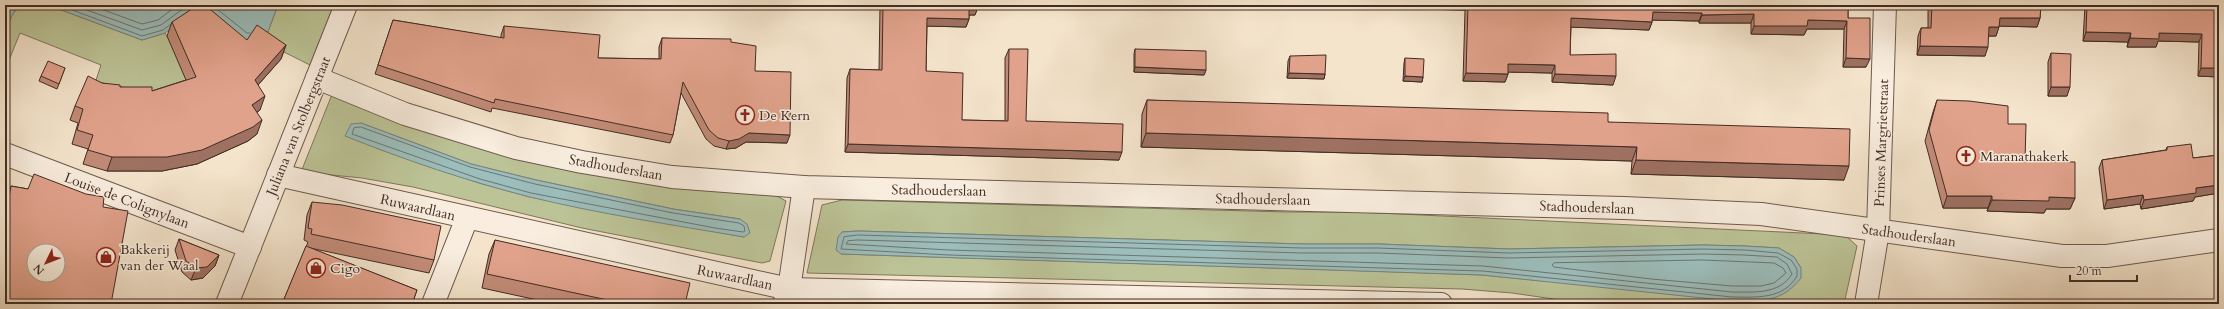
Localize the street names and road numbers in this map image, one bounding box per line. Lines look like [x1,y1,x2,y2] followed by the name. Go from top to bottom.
[261,53,335,201] street label: Juliana van Stolbergstraat
[1870,78,1893,207] street label: Prinses Margrietstraat
[567,150,664,185] street label: Stadhouderslaan
[62,168,192,233] street label: Louise de Colignylaan
[891,180,987,201] street label: Stadhouderslaan
[1215,189,1311,210] street label: Stadhouderslaan
[378,190,458,225] street label: Ruwaardlaan
[1539,196,1635,219] street label: Stadhouderslaan
[1861,219,1957,252] street label: Stadhouderslaan
[695,260,775,295] street label: Ruwaardlaan

